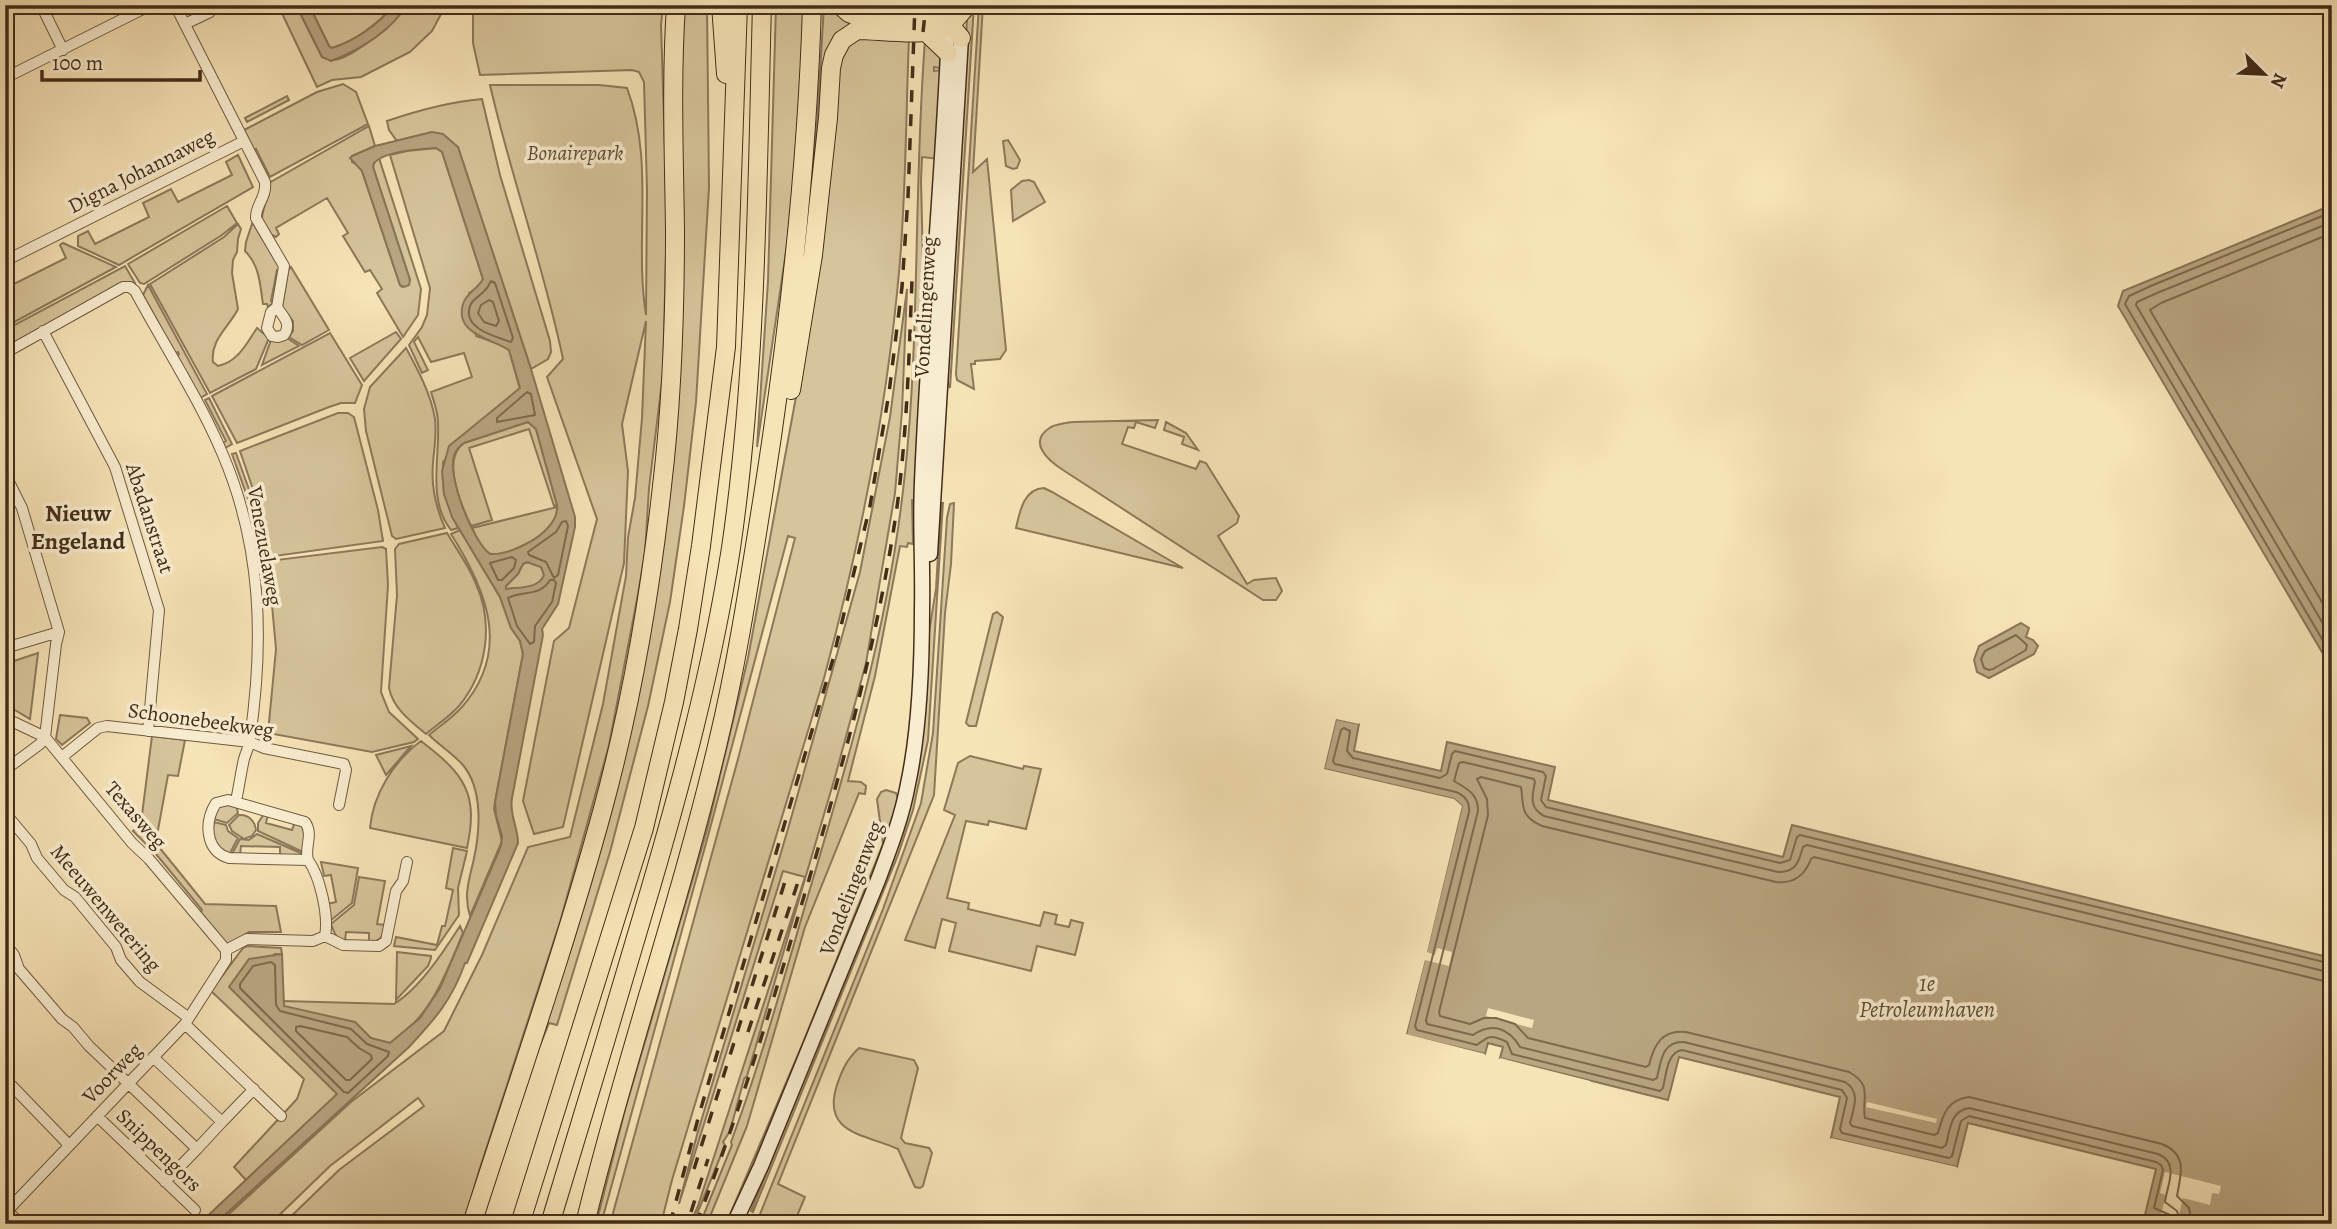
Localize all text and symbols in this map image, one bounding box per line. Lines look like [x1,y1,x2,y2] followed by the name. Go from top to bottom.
[42,38,200,82] scale bar
[2228,38,2298,108] north arrow
[52,49,103,77] text: 100 m
[2264,69,2293,92] text: N
[63,122,219,220] street label: Digna Johannaweg
[527,139,623,167] park label: Bonairepark
[907,235,943,379] street label: Vondelingenweg
[119,458,181,577] street label: Abadanstraat
[241,483,289,608] street label: Venezuelaweg
[31,497,125,557] district label: Nieuw Engeland
[126,696,276,744] street label: Schoonebeekweg
[99,775,174,855] street label: Texasweg
[812,816,890,960] street label: Vondelingenweg
[44,838,168,978] street label: Meeuwenwetering
[1859,968,1995,1025] water label: 1e Petroleumhaven
[75,1036,148,1110] street label: Voorweg
[110,1102,208,1198] street label: Snippengors

